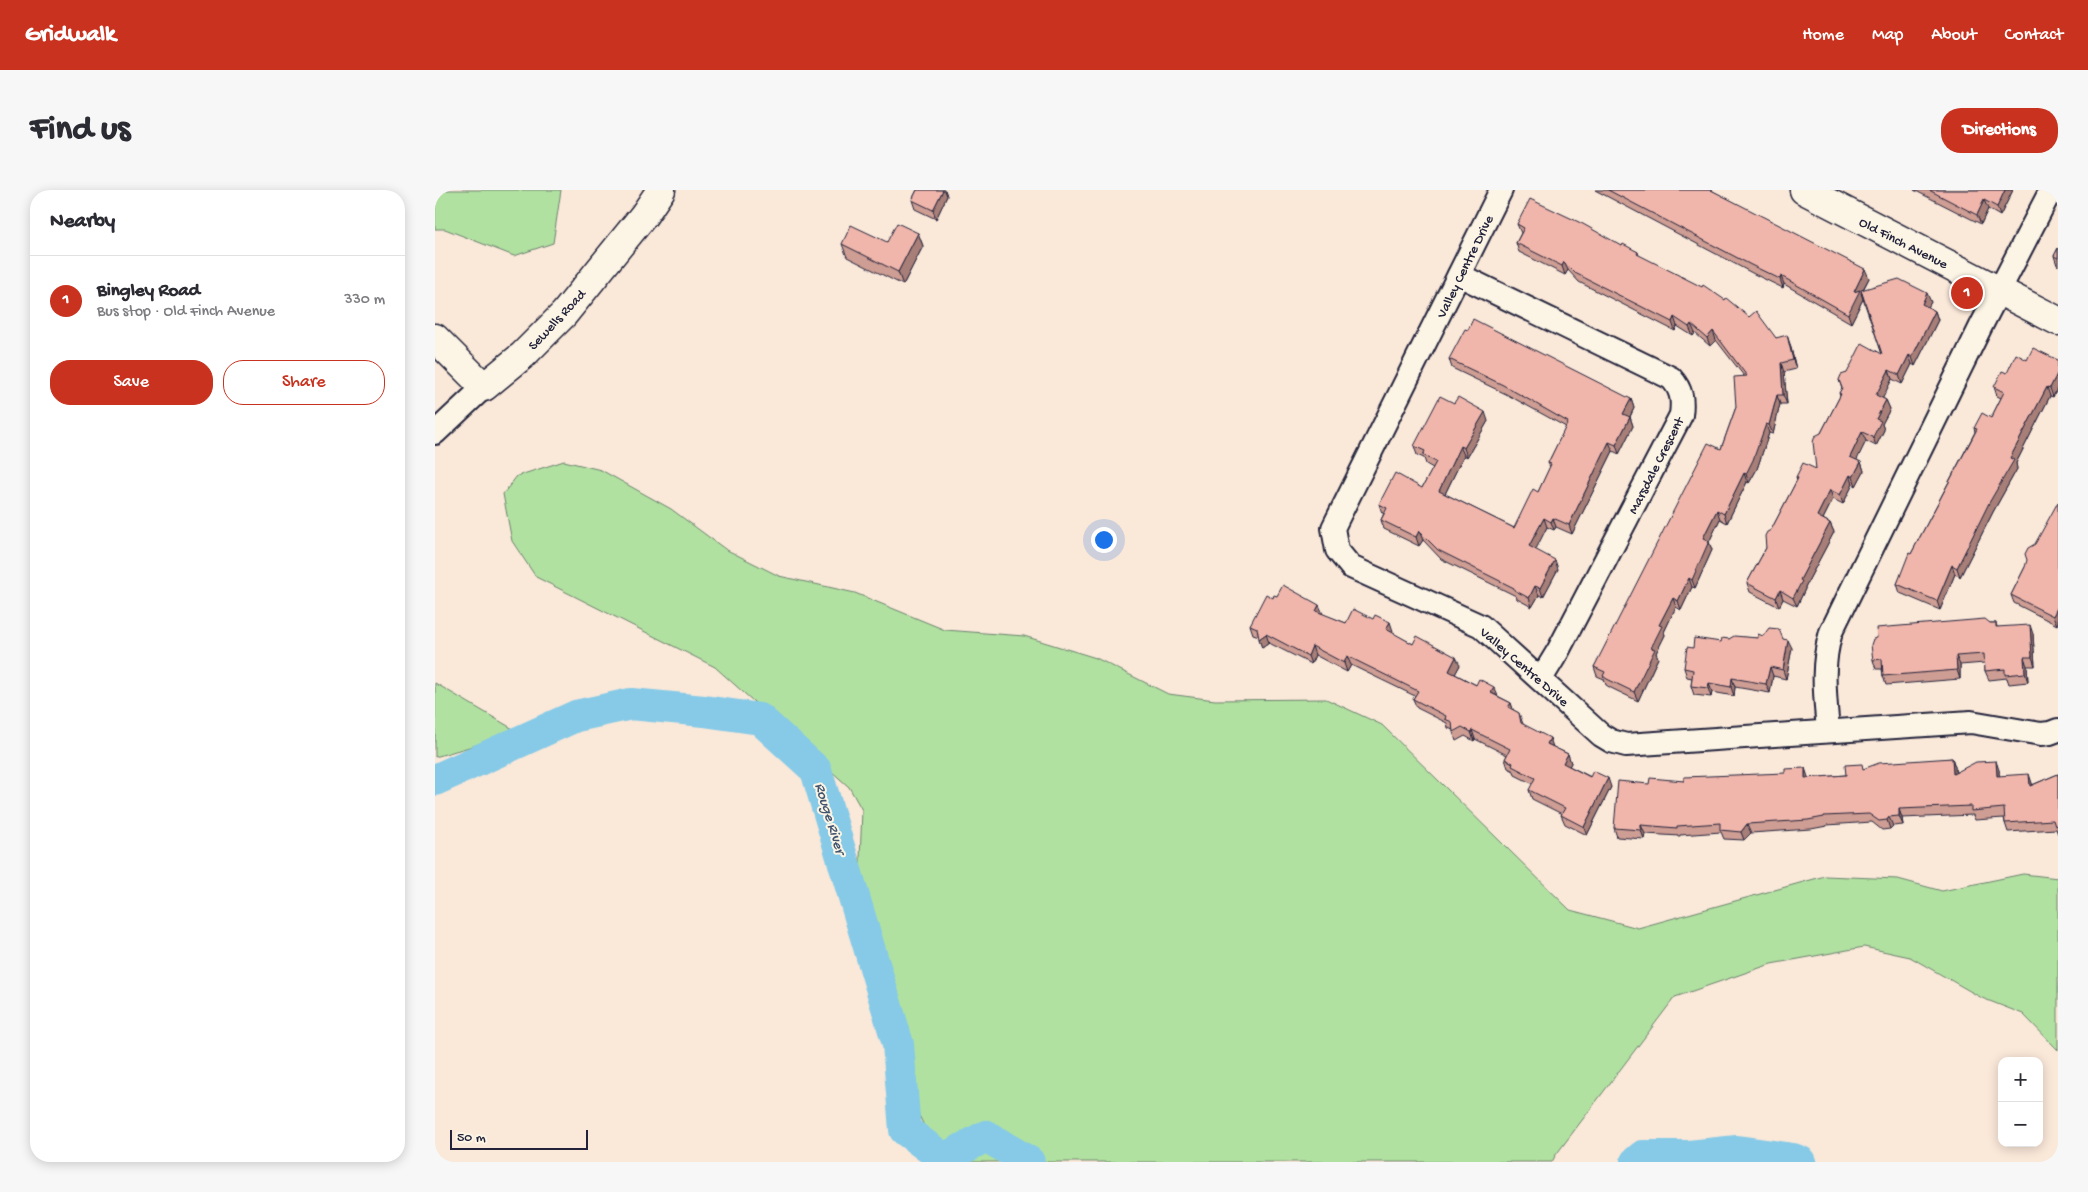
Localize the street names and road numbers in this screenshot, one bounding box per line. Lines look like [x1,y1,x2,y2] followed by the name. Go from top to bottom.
[1434,212,1499,322] street label: Valley Centre Drive
[1856,215,1951,274] street label: Old Finch Avenue
[525,285,592,355] street label: Sewells Road
[1625,414,1690,517] street label: Marsdale Crescent
[1475,624,1572,712] street label: Valley Centre Drive

